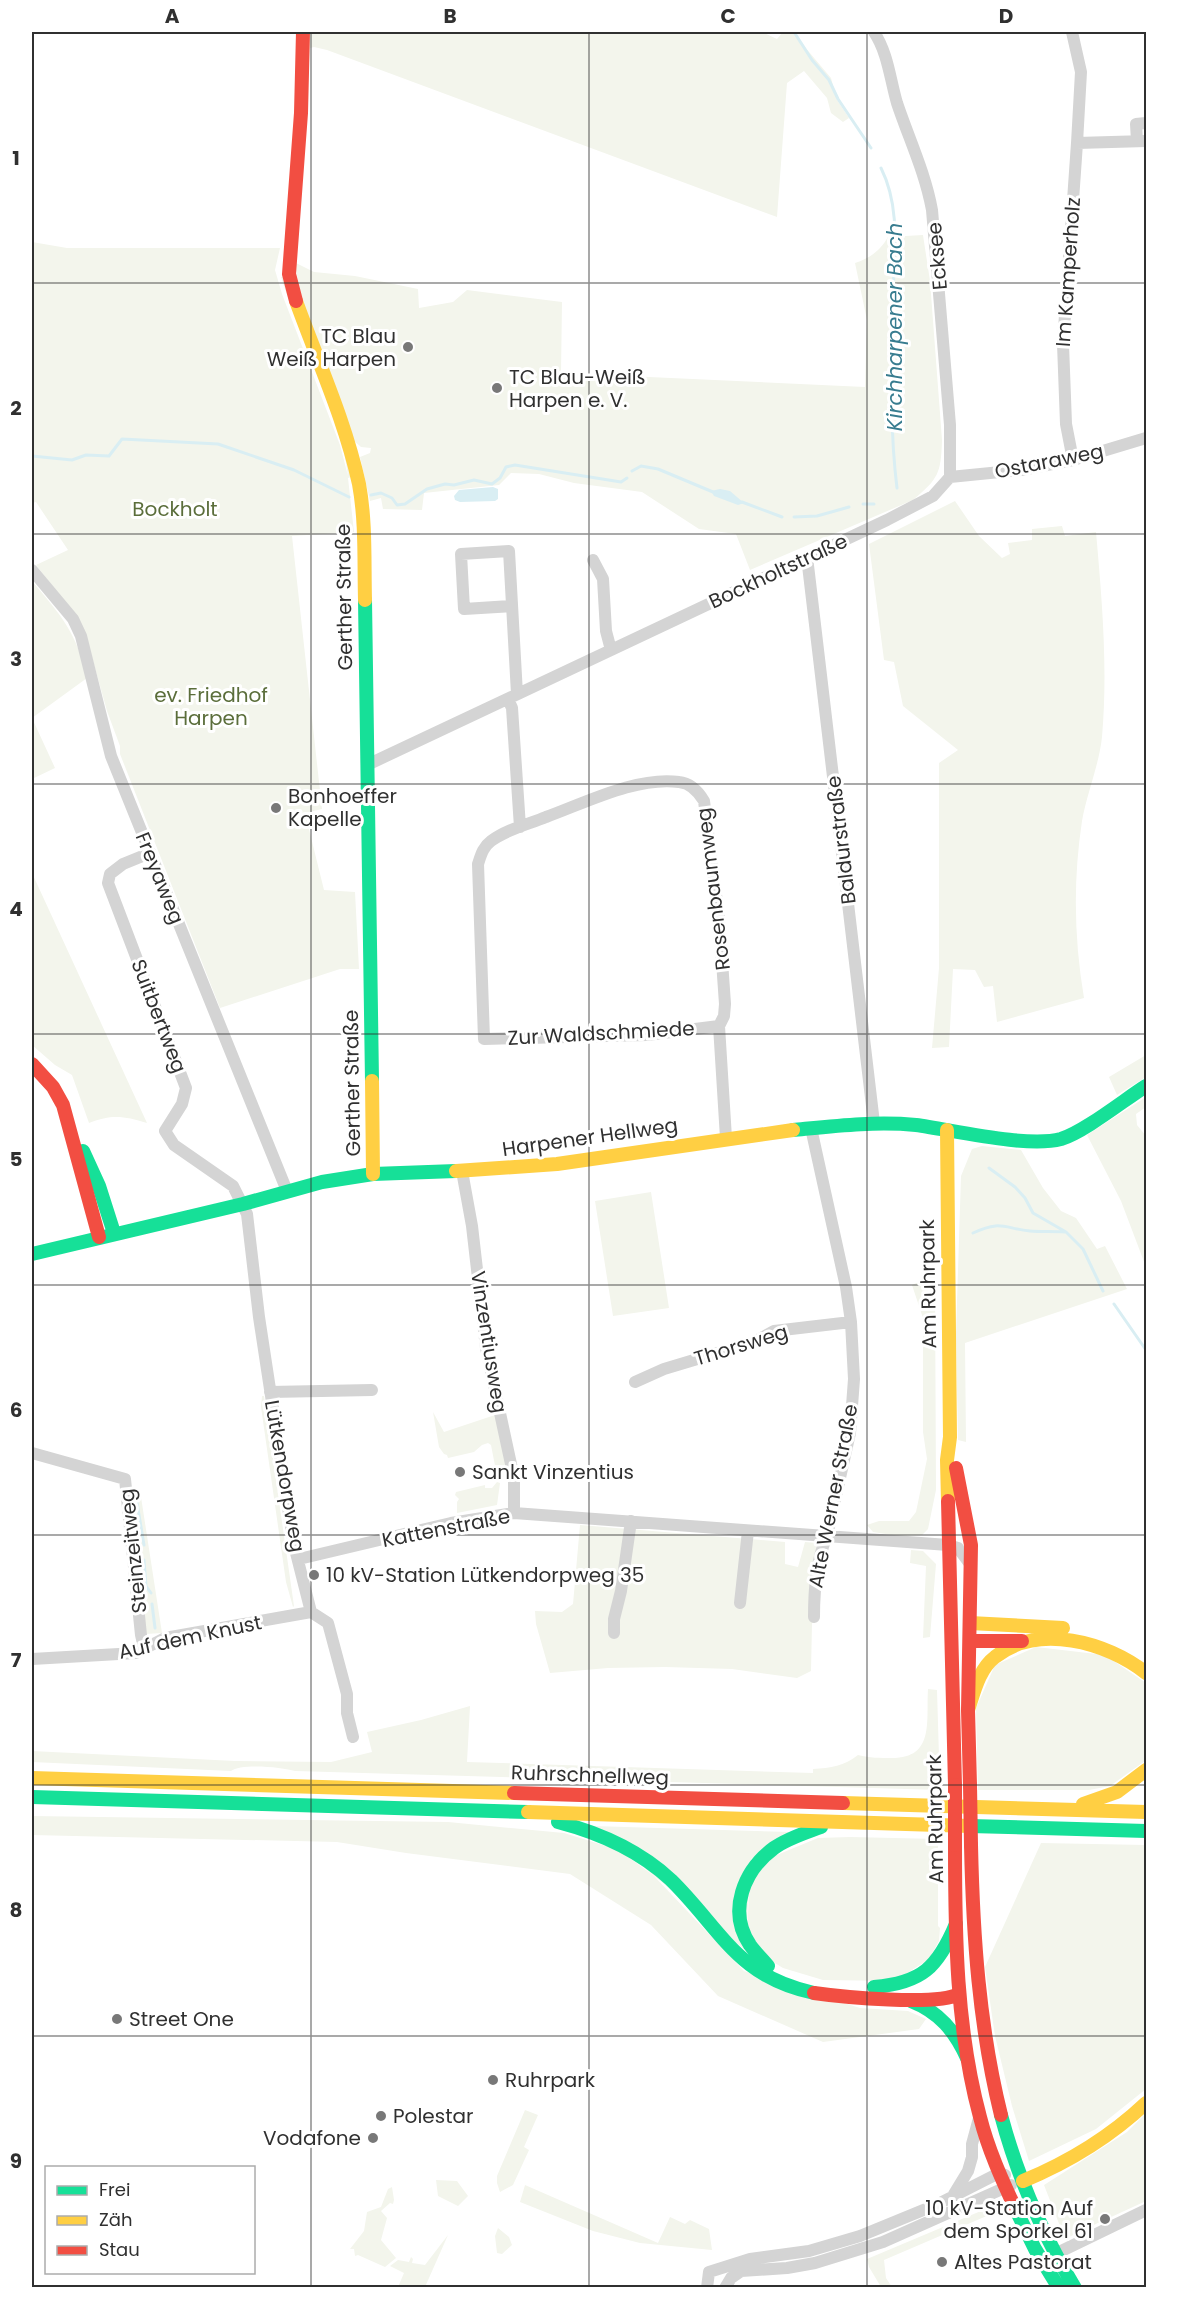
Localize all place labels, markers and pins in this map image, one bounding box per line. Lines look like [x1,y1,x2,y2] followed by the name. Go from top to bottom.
[267,322,396,373] place label: TC Blau Weiß Harpen
[401,340,415,354] marker: TC Blau Weiß Harpen
[509,363,646,414] place label: TC Blau-Weiß Harpen e. V.
[490,381,504,395] marker: TC Blau-Weiß Harpen e. V.
[288,782,397,833] place label: Bonhoeffer Kapelle
[269,801,283,815] marker: Bonhoeffer Kapelle
[472,1458,634,1486] place label: Sankt Vinzentius
[453,1465,467,1479] marker: Sankt Vinzentius
[326,1561,644,1589] place label: 10 kV-Station Lütkendorpweg 35
[307,1568,321,1582] marker: 10 kV-Station Lütkendorpweg 35
[129,2005,234,2033] place label: Street One
[110,2012,124,2026] marker: Street One
[505,2066,596,2094] place label: Ruhrpark
[486,2073,500,2087] marker: Ruhrpark
[393,2102,473,2130] place label: Polestar
[374,2109,388,2123] marker: Polestar
[263,2124,361,2152] place label: Vodafone
[366,2131,380,2145] marker: Vodafone
[925,2194,1093,2245] place label: 10 kV-Station Auf dem Sporkel 61
[1098,2212,1112,2226] marker: 10 kV-Station Auf dem Sporkel 61
[954,2248,1092,2276] place label: Altes Pastorat
[935,2255,949,2269] marker: Altes Pastorat

